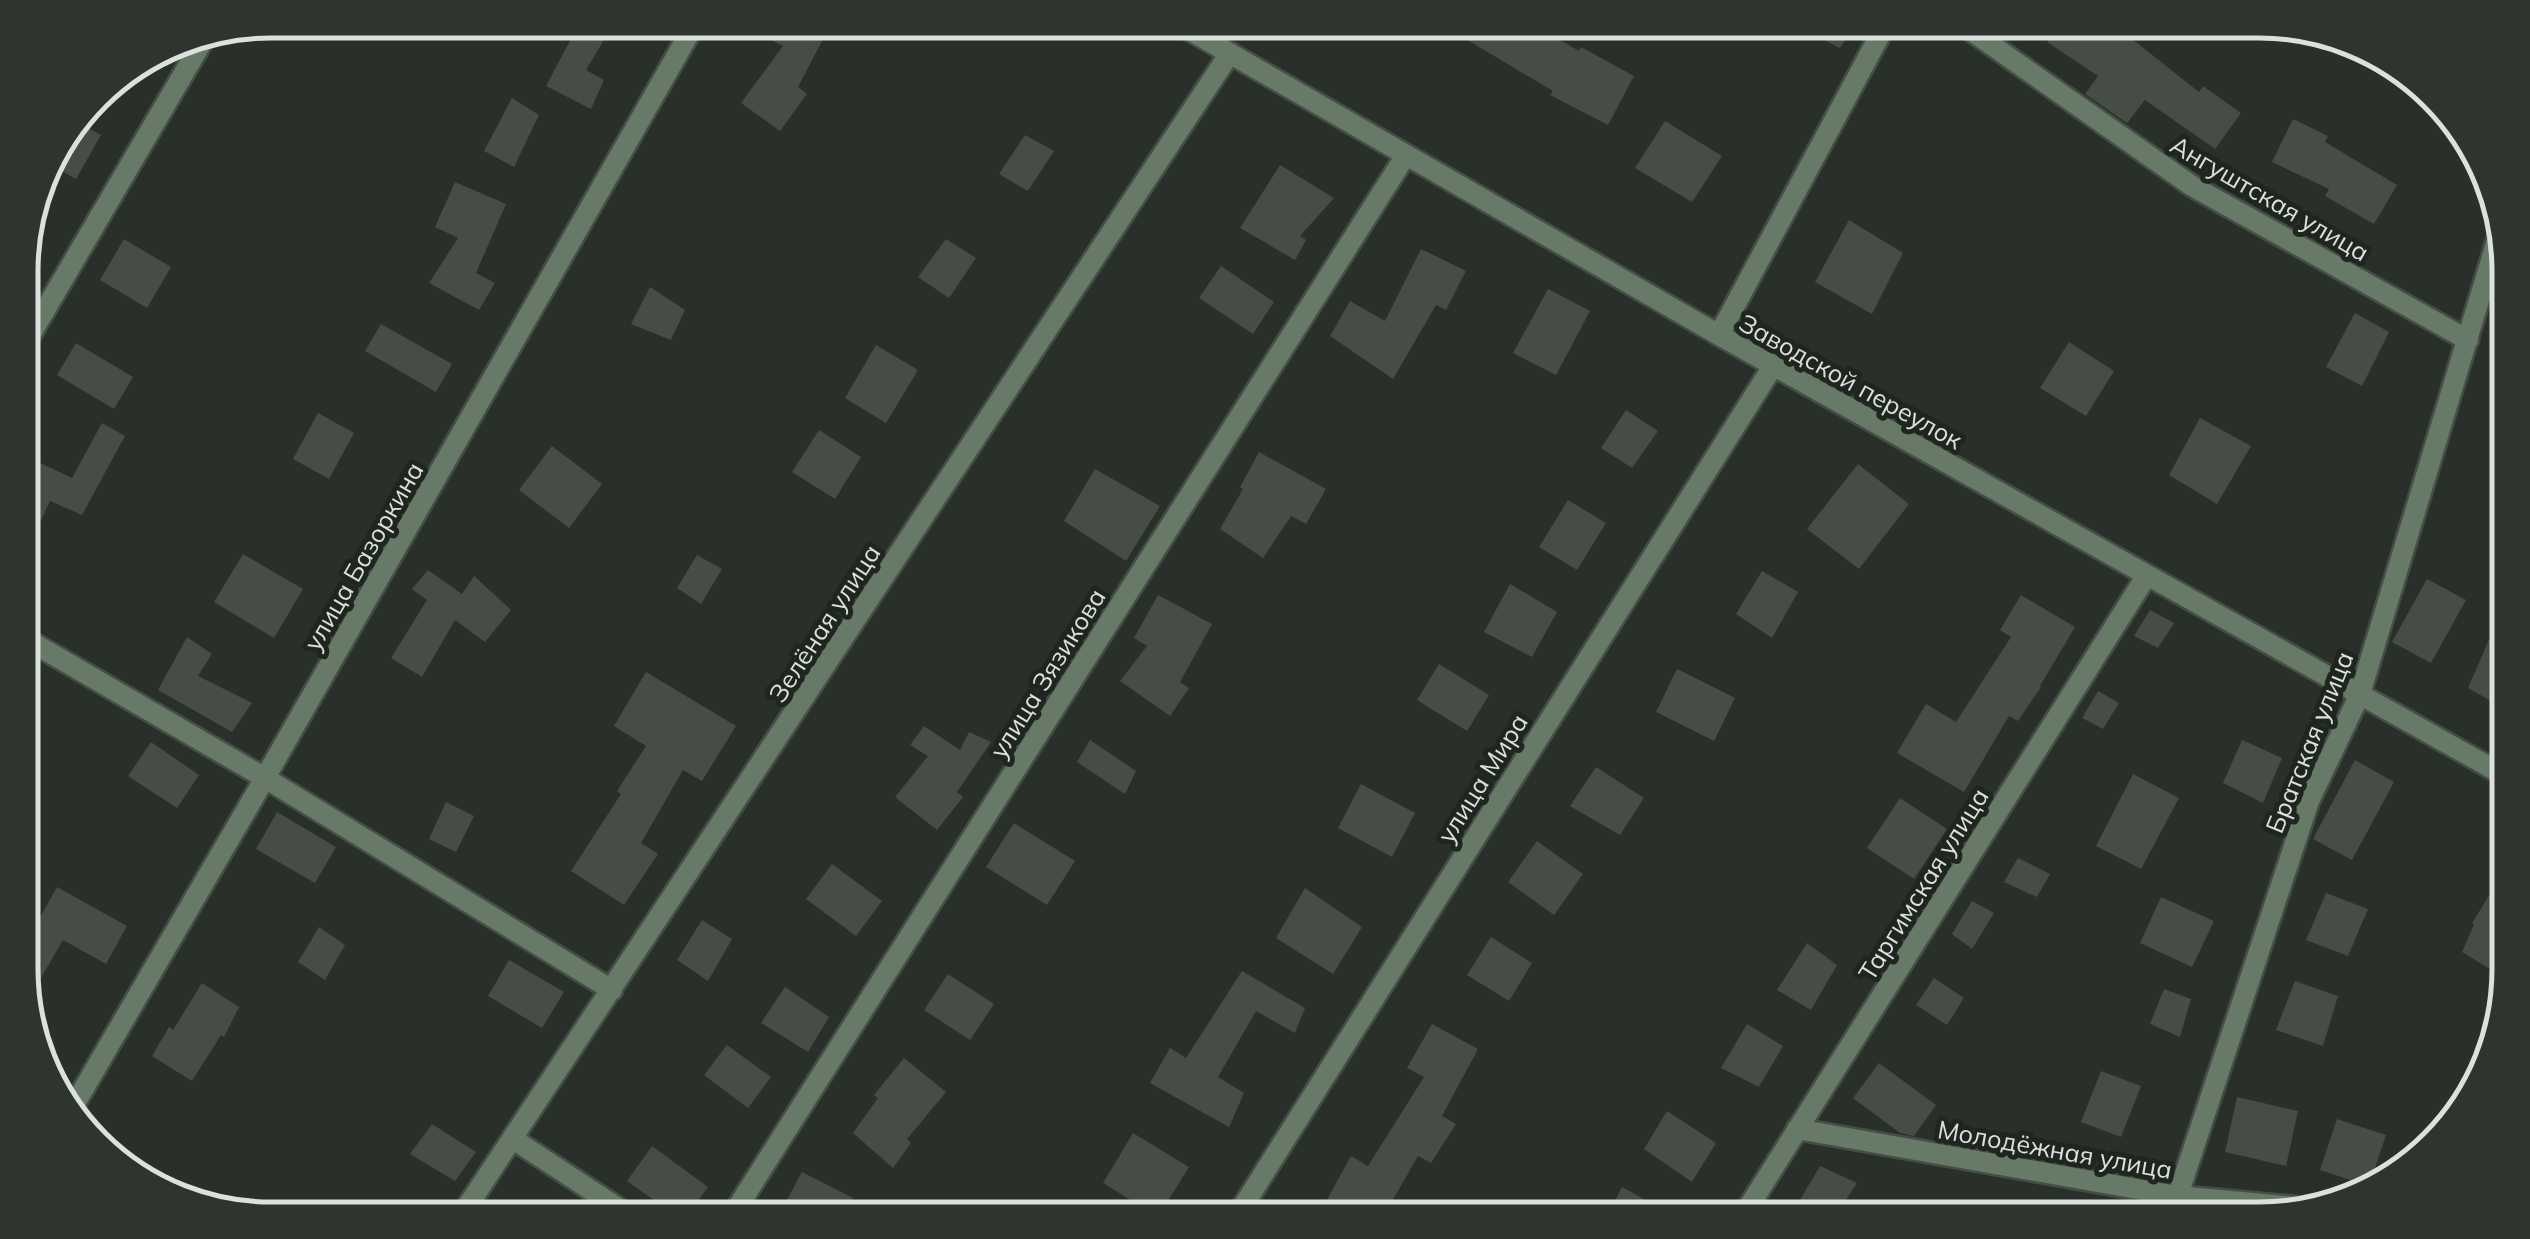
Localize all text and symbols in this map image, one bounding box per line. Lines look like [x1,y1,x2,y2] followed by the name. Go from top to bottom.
[2165,129,2375,267] street label: Ангуштская улица
[1734,307,1968,456] street label: Заводской переулок
[296,456,430,656] street label: улица Базоркина
[761,538,887,708] street label: Зелёная улица
[982,582,1112,764] street label: улица Зязикова
[2258,647,2360,837] street label: Братская улица
[1430,708,1534,848] street label: улица Мира
[1851,782,1995,986] street label: Таргимская улица
[1935,1113,2175,1185] street label: Молодёжная улица

